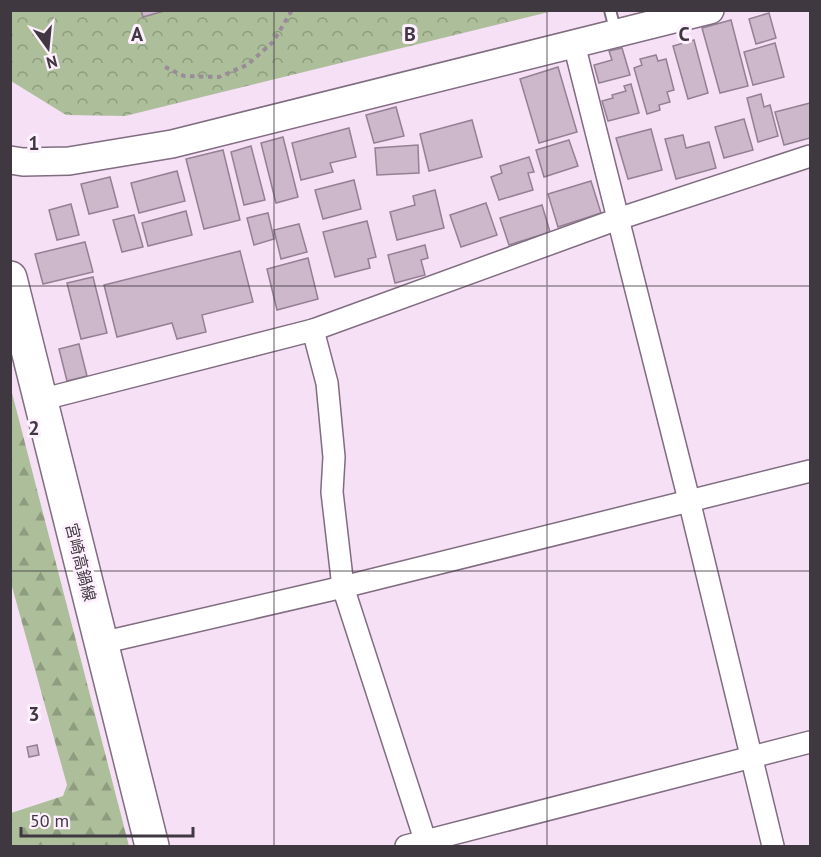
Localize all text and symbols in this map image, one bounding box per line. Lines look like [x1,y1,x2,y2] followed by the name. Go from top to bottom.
[18,18,78,78] north arrow
[131,21,144,47] text: A
[404,21,416,47] text: B
[678,21,690,47] text: C
[44,51,60,74] text: N
[28,130,40,156] text: 1
[28,415,40,441] text: 2
[62,521,100,603] street label: 宮崎高鍋線
[28,701,40,727] text: 3
[21,800,194,838] scale bar
[30,809,69,832] text: 50 m

